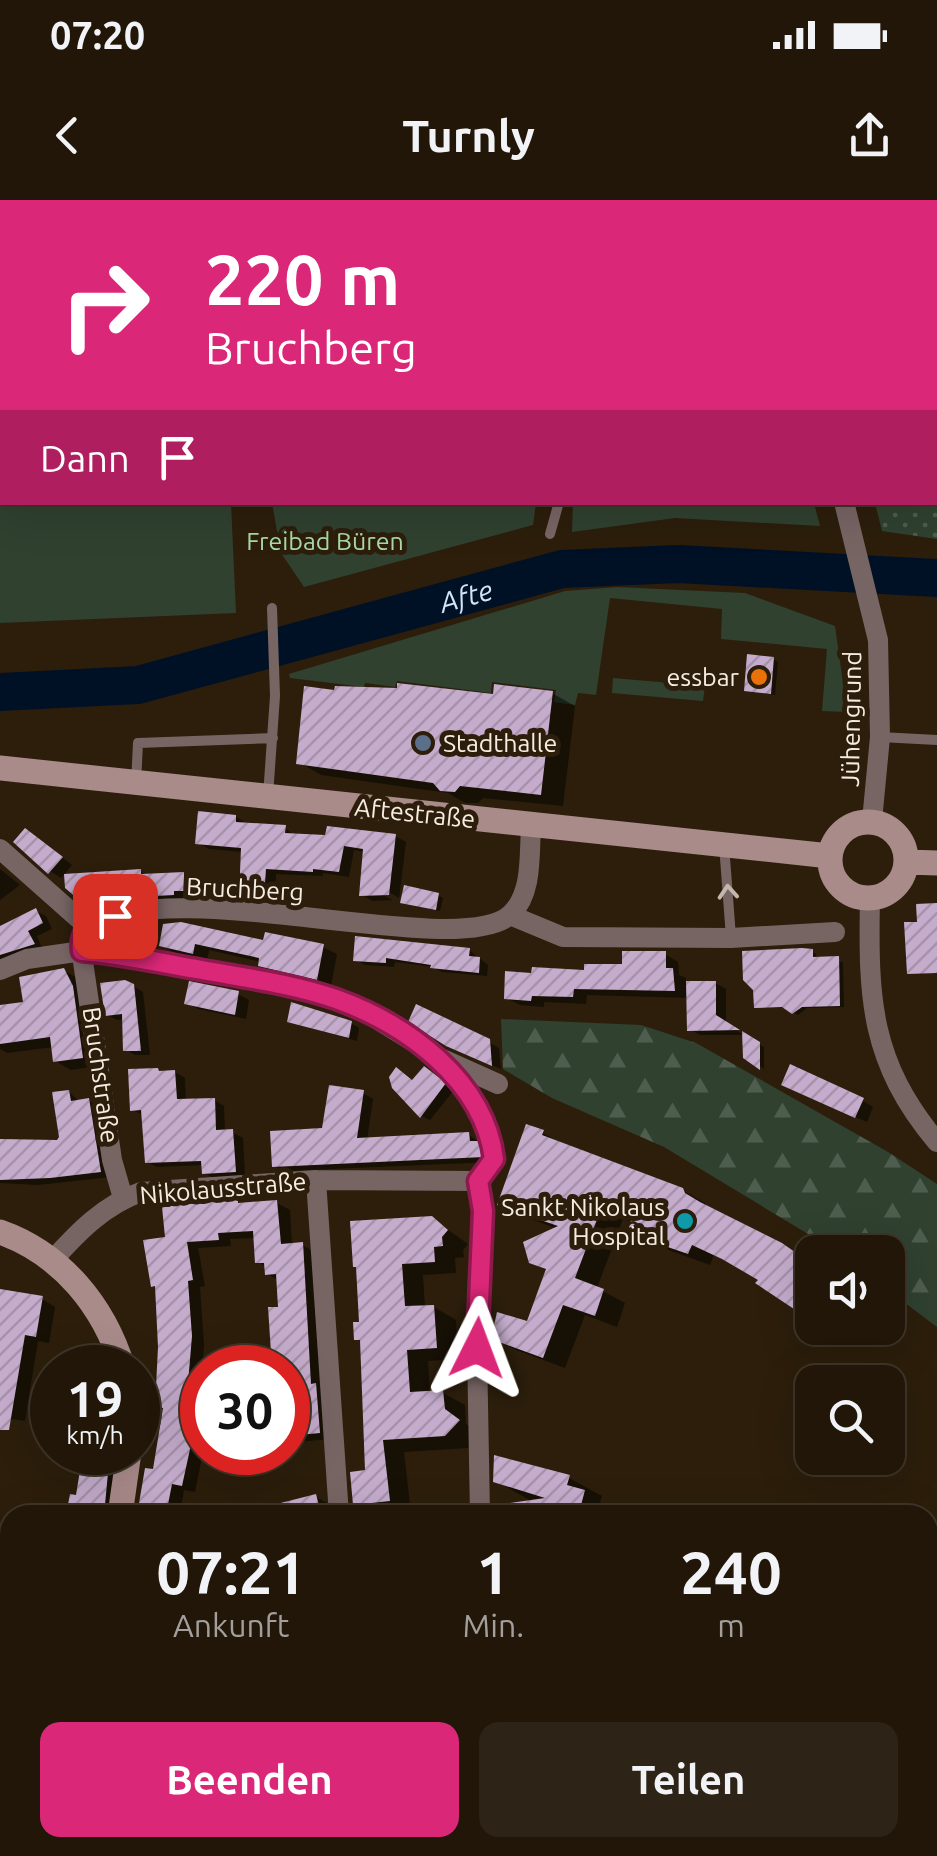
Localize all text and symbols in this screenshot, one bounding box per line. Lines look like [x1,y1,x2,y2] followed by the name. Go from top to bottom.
[50,14,145,56] text: 07:20
[40,108,95,163] icon: back
[842,108,897,163] icon: share
[402,110,535,161] text: Turnly
[40,240,170,370] icon: right
[205,240,400,318] text: 220 m
[205,322,417,373] text: Bruchberg
[150,430,205,485] icon: arrive
[40,437,130,479] text: Dann
[246,527,404,555] park label: Freibad Büren
[434,573,496,618] water label: Afte
[836,651,866,787] street label: Jühengrund
[667,663,740,691] place label: essbar
[748,666,770,688] marker: essbar
[443,729,557,757] place label: Stadthalle
[412,732,434,754] marker: Stadthalle
[353,793,477,833] street label: Aftestraße
[185,872,305,906] street label: Bruchberg
[73,874,158,959] pin
[717,883,739,899] one-way arrow
[88,889,143,944] icon: arrive
[78,1005,124,1145] street label: Bruchstraße
[139,1167,307,1209] street label: Nikolausstraße
[501,1193,665,1250] place label: Sankt Nikolaus Hospital
[674,1210,696,1232] marker: Sankt Nikolaus Hospital
[795,1235,905,1475] map controls
[795,1235,905,1345] button: sound
[425,1296,529,1400] position arrow
[180,1345,310,1475] speed limit sign: 30
[795,1365,905,1475] button: search
[67,1370,123,1426] text: 19
[66,1421,124,1449] text: km/h
[156,1538,306,1605] text: 07:21
[476,1538,510,1605] text: 1
[680,1538,782,1605] text: 240
[173,1607,289,1643] text: Ankunft
[462,1607,524,1643] text: Min.
[717,1607,745,1643] text: m
[40,1722,459,1837] button: Beenden
[479,1722,898,1837] button: Teilen

